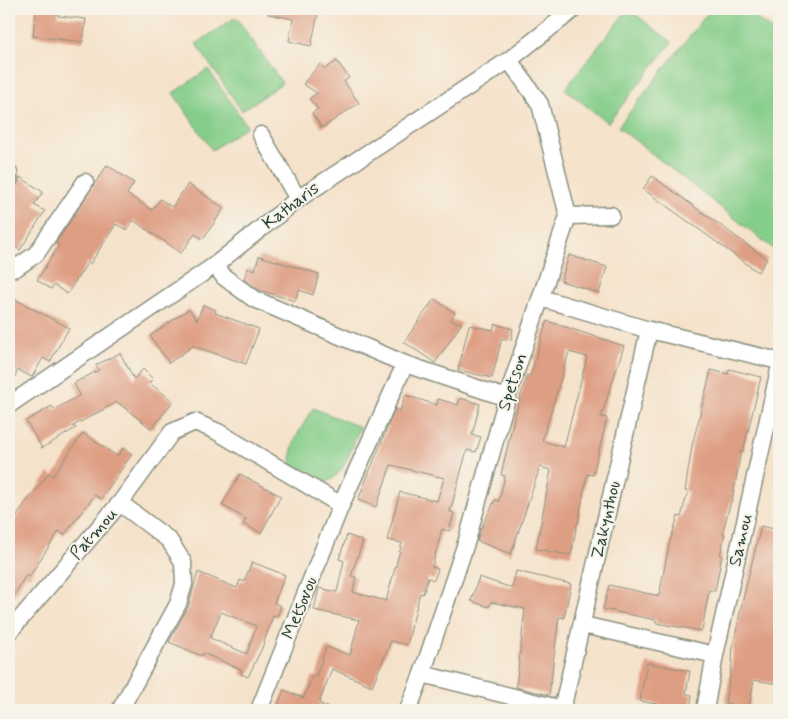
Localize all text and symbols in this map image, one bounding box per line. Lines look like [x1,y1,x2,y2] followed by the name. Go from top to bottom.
[257,177,325,235] street label: Katharis
[492,350,534,414] street label: Spetson
[585,479,627,561] street label: Zakynthou
[65,503,123,565] street label: Patmou
[723,511,759,569] street label: Samou
[277,573,323,643] street label: Metsovou

